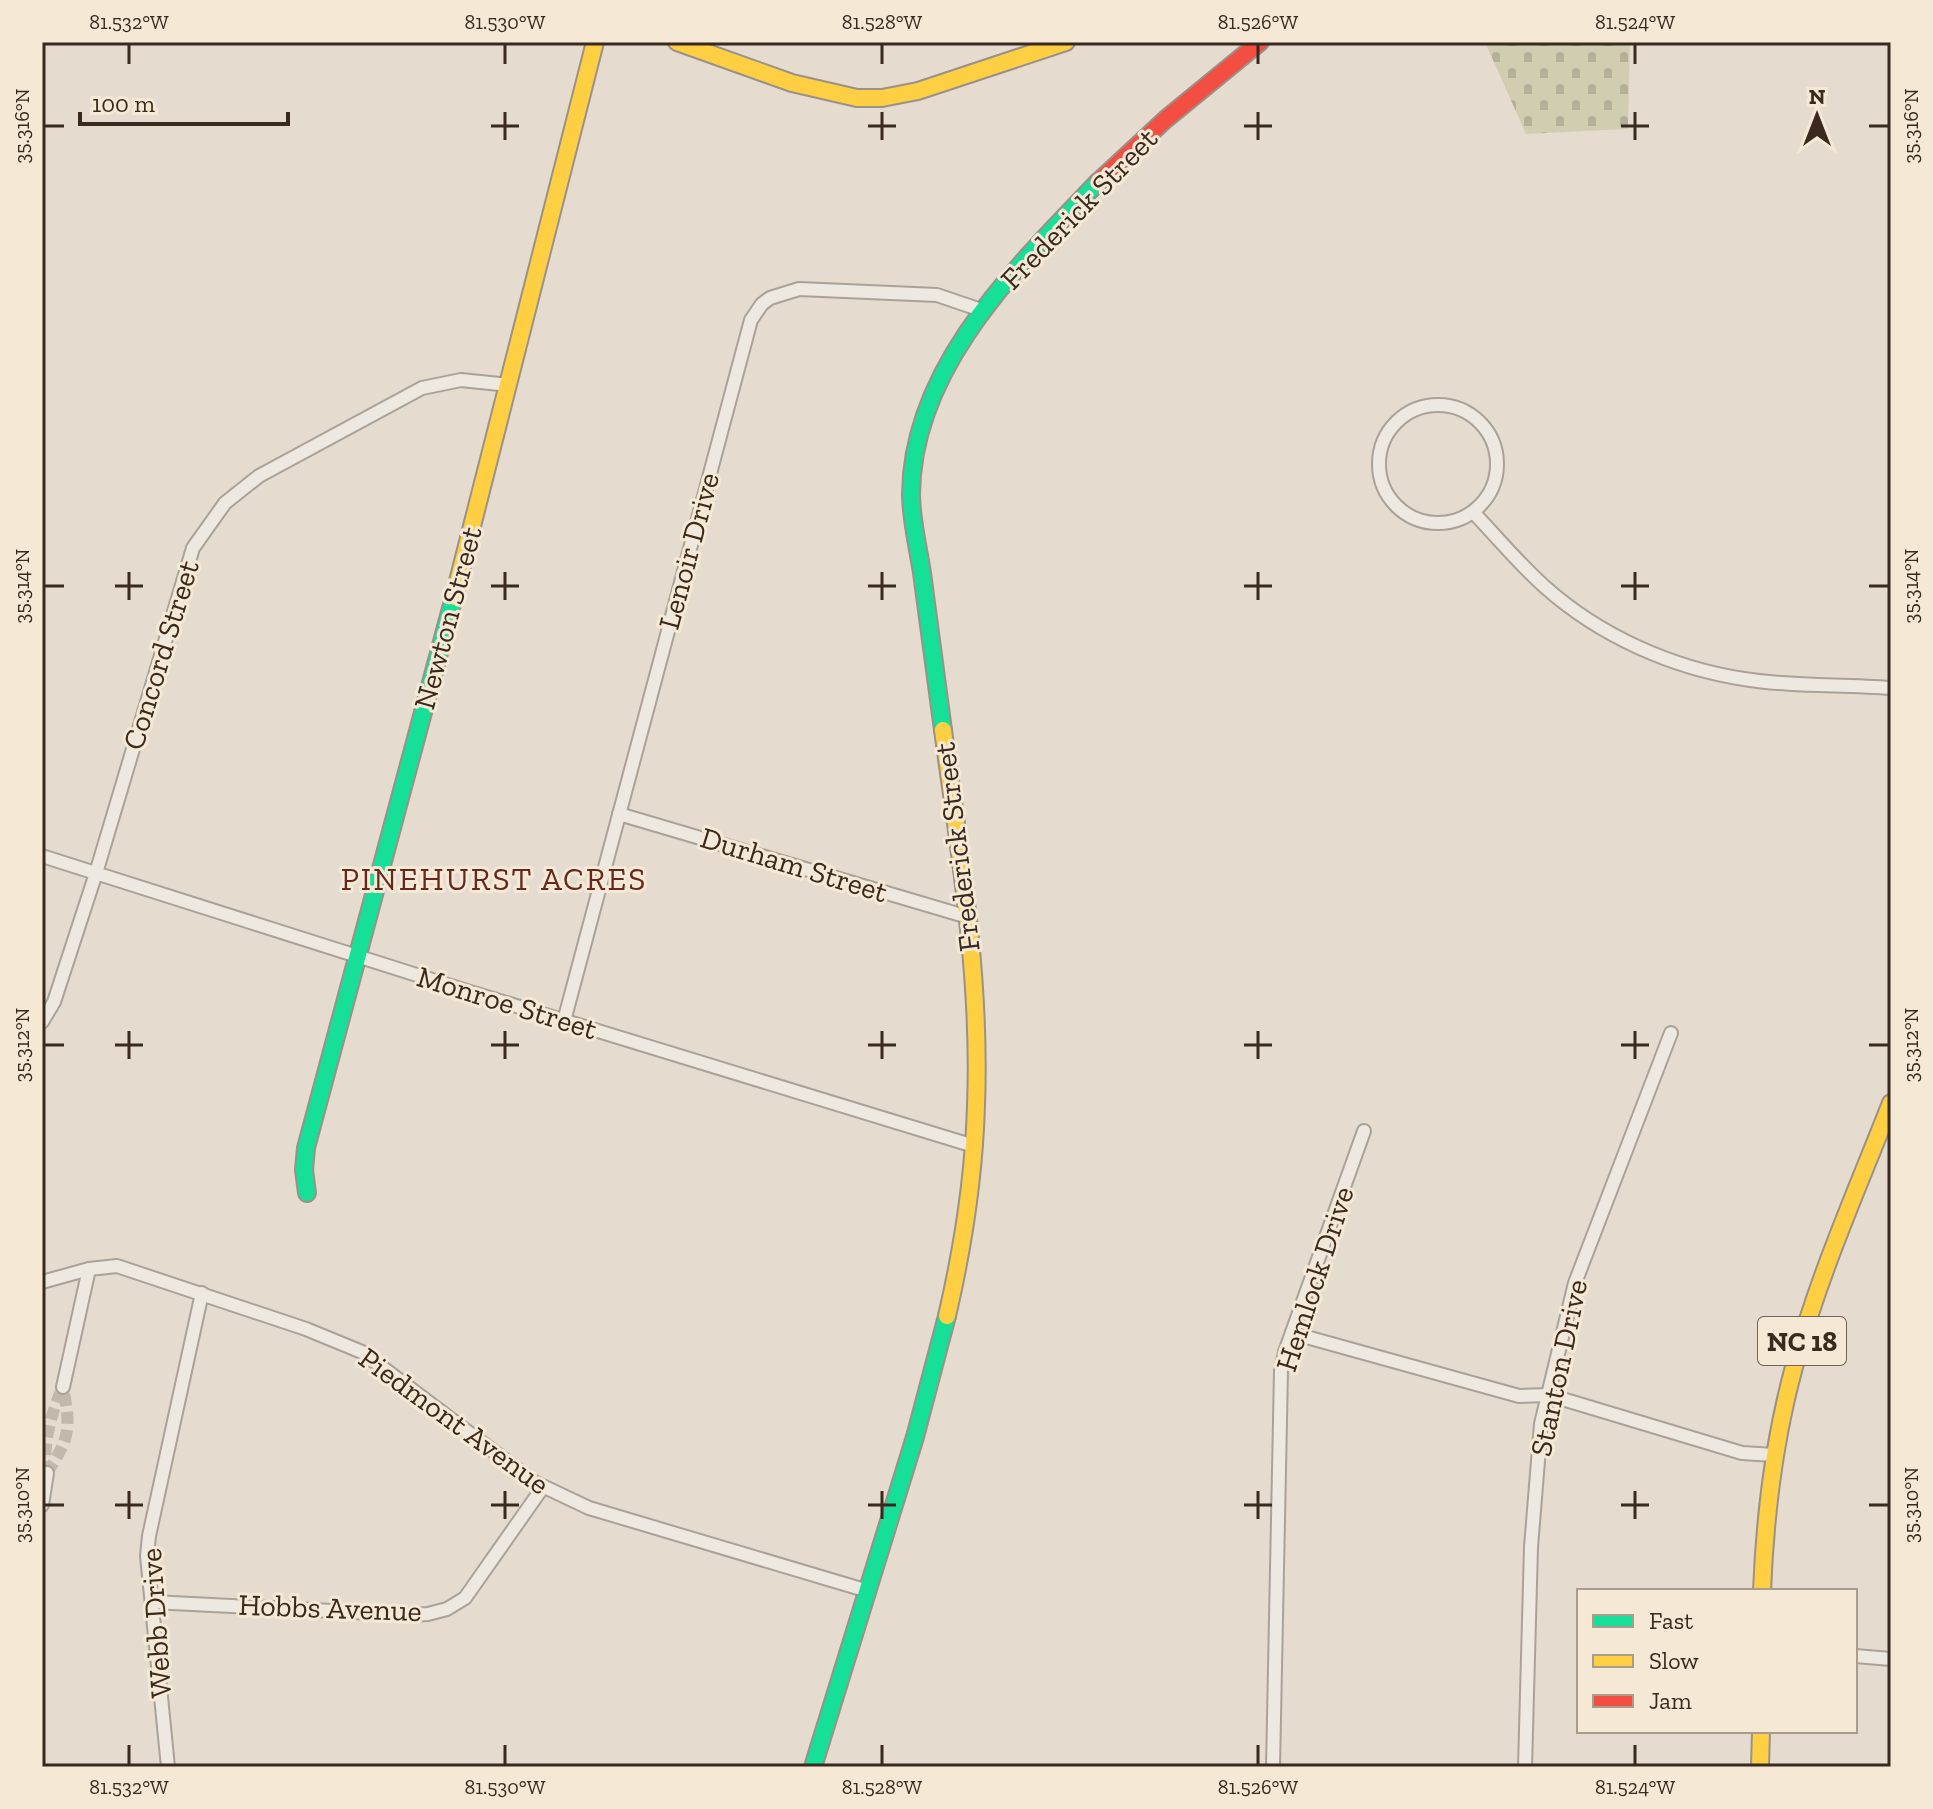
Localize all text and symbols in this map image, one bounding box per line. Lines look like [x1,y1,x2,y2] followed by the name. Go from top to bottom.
[89,10,169,34] text: 81.532°W
[465,10,546,34] text: 81.530°W
[842,10,923,34] text: 81.528°W
[1218,10,1299,34] text: 81.526°W
[1595,10,1675,34] text: 81.524°W
[80,76,288,126] scale bar
[1777,76,1857,156] north arrow
[1809,83,1826,110] text: N
[10,88,34,164] text: 35.316°N
[1899,88,1923,164] text: 35.316°N
[92,89,155,118] text: 100 m
[993,121,1165,297] street label: Frederick Street
[651,469,727,633] street label: Lenoir Drive
[406,523,490,713] street label: Newton Street
[10,548,34,623] text: 35.314°N
[1899,548,1923,623] text: 35.314°N
[115,556,207,754] street label: Concord Street
[926,740,988,954] street label: Frederick Street
[696,820,892,910] street label: Durham Street
[341,860,647,898] district label: PINEHURST ACRES
[413,959,601,1047] street label: Monroe Street
[10,1007,34,1082] text: 35.312°N
[1899,1007,1923,1082] text: 35.312°N
[1268,1182,1362,1376] street label: Hemlock Drive
[1523,1276,1595,1460] street label: Stanton Drive
[1758,1317,1846,1365] road number: NC 18
[352,1340,556,1502] street label: Piedmont Avenue
[10,1467,34,1543] text: 35.310°N
[1899,1467,1923,1543] text: 35.310°N
[133,1547,179,1699] street label: Webb Drive
[238,1587,422,1629] street label: Hobbs Avenue
[1577,1589,1857,1733] legend
[1649,1606,1693,1635] text: Fast
[1649,1646,1699,1675] text: Slow
[1649,1686,1692,1715] text: Jam
[89,1775,169,1799] text: 81.532°W
[465,1775,546,1799] text: 81.530°W
[842,1775,923,1799] text: 81.528°W
[1218,1775,1299,1799] text: 81.526°W
[1595,1775,1675,1799] text: 81.524°W

